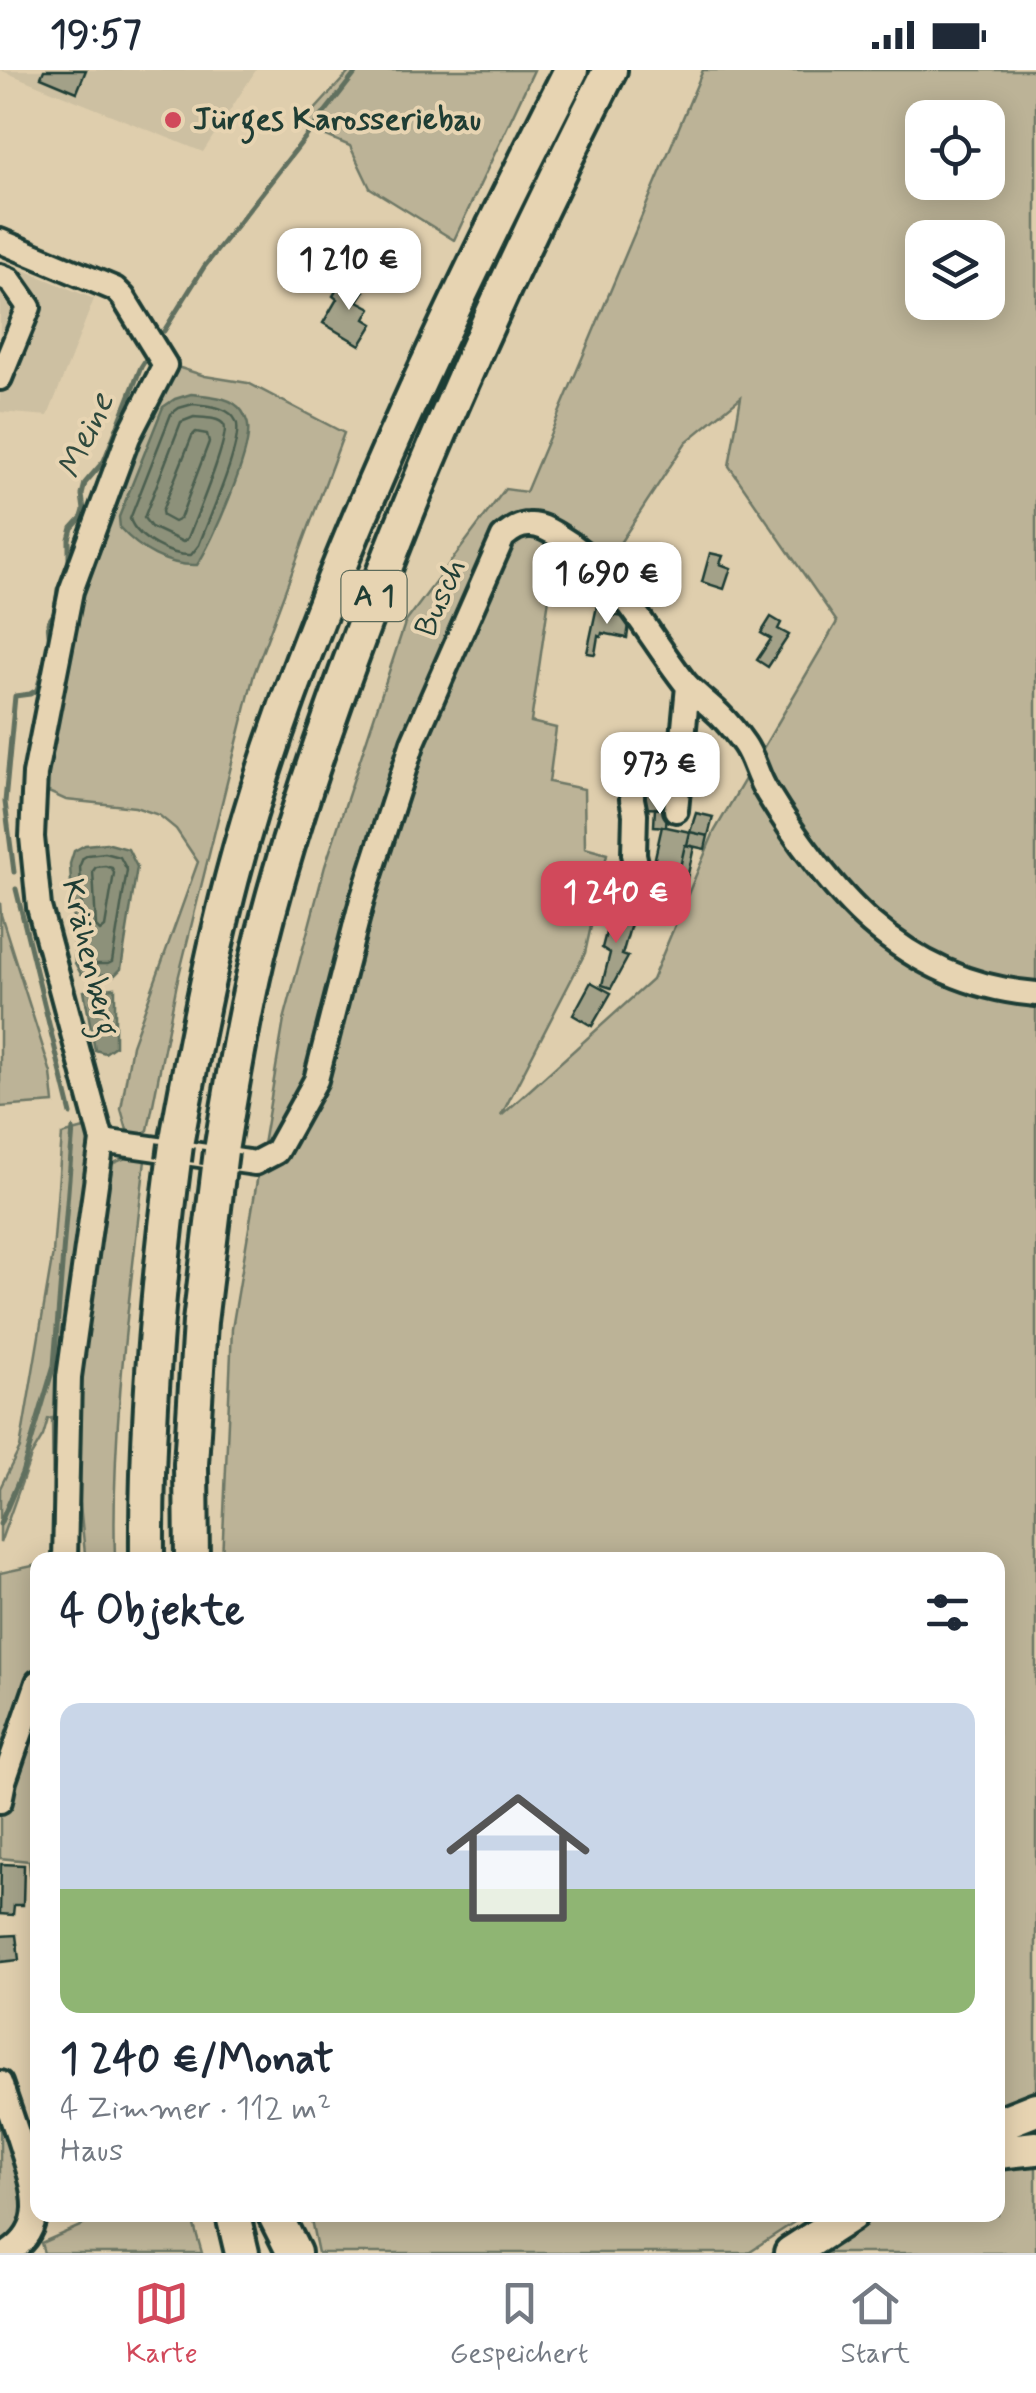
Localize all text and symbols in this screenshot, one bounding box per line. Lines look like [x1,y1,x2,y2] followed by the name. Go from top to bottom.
[50,11,142,60] text: 19:57
[193,99,481,145] place label: Jürges Karosseriebau
[905,100,1005,320] map controls
[905,100,1005,200] button: locate
[162,109,184,131] marker: Jürges Karosseriebau
[905,220,1005,320] button: layers
[257,228,441,313] pin: 1 210 €
[299,239,399,281] text: 1 210 €
[47,385,126,486] water label: Meine
[515,542,699,627] pin: 1 690 €
[405,552,477,644] street label: Busch
[554,553,660,595] text: 1 690 €
[342,571,406,621] road number: A 1
[590,732,730,817] pin: 973 €
[623,743,697,785] text: 973 €
[524,861,708,946] pin: 1 240 €
[563,872,669,914] text: 1 240 €
[48,875,128,1042] street label: Krähenberg
[60,1585,245,1640] text: 4 Objekte
[920,1585,975,1640] icon: filters
[428,1768,608,1948] icon: home
[60,2033,334,2088] text: 1 240 €/Monat
[60,2088,331,2130] text: 4 Zimmer · 112 m²
[60,2130,123,2172] text: Haus
[126,2276,198,2373] tab: Karte
[450,2276,588,2373] tab: Gespeichert
[841,2276,910,2373] tab: Start

